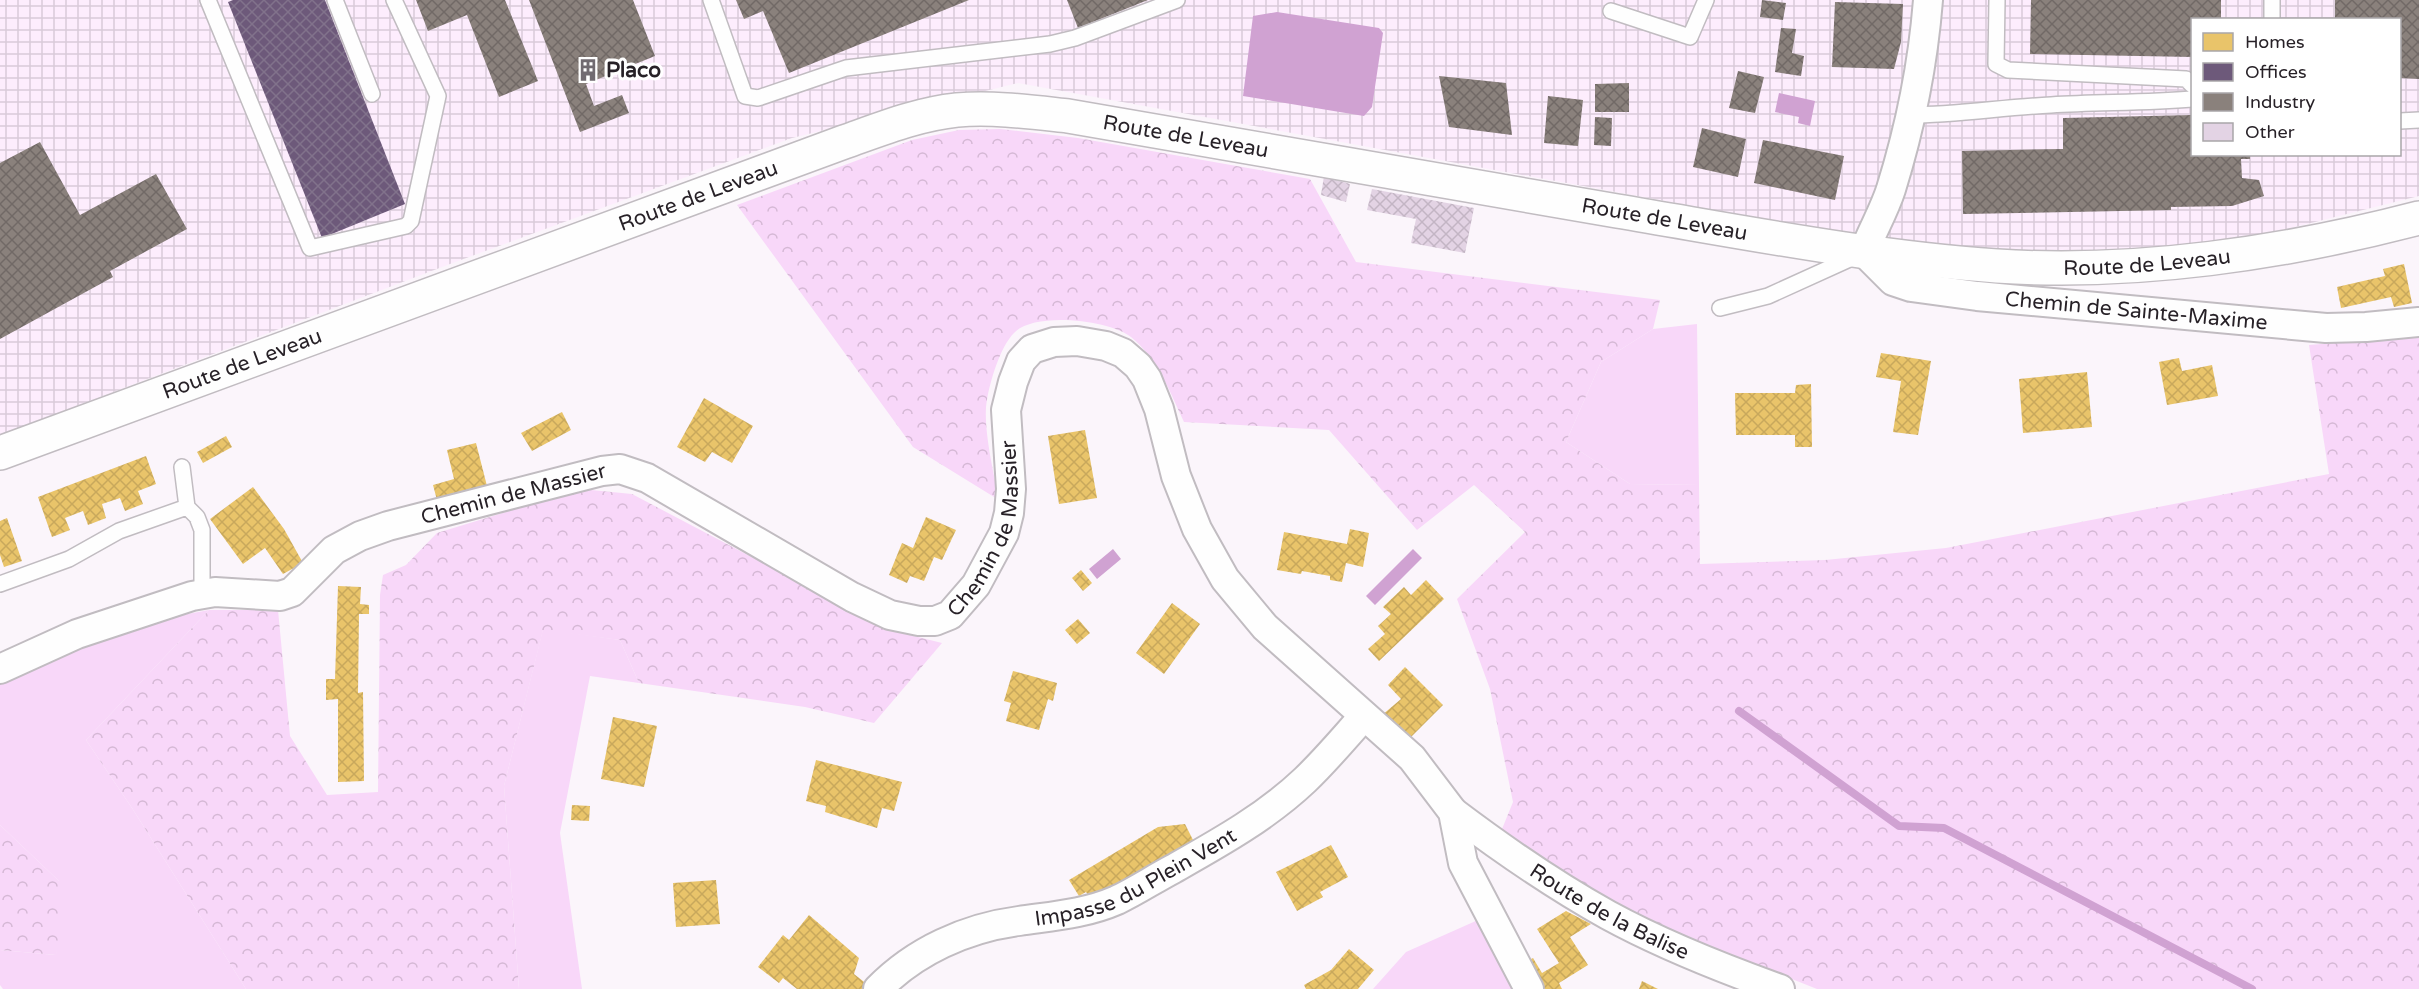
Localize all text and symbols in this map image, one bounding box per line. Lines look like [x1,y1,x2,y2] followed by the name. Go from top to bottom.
[2191,18,2401,156] legend
[2245,31,2305,53] text: Homes
[575,57,601,83] building icon: Placo
[606,58,661,83] place label: Placo
[2245,61,2307,83] text: Offices
[2245,91,2316,113] text: Industry
[1101,110,1270,163] street label: Route de Leveau
[2245,121,2295,143] text: Other
[615,155,781,236] street label: Route de Leveau
[1580,193,1749,246] street label: Route de Leveau
[2063,243,2232,281] street label: Route de Leveau
[2004,286,2269,335] street label: Chemin de Sainte-Maxime
[159,323,325,405] street label: Route de Leveau
[942,440,1024,622] street label: Chemin de Massier
[418,458,609,530] street label: Chemin de Massier
[1033,823,1241,931] street label: Impasse du Plein Vent
[1525,858,1693,965] street label: Route de la Balise

